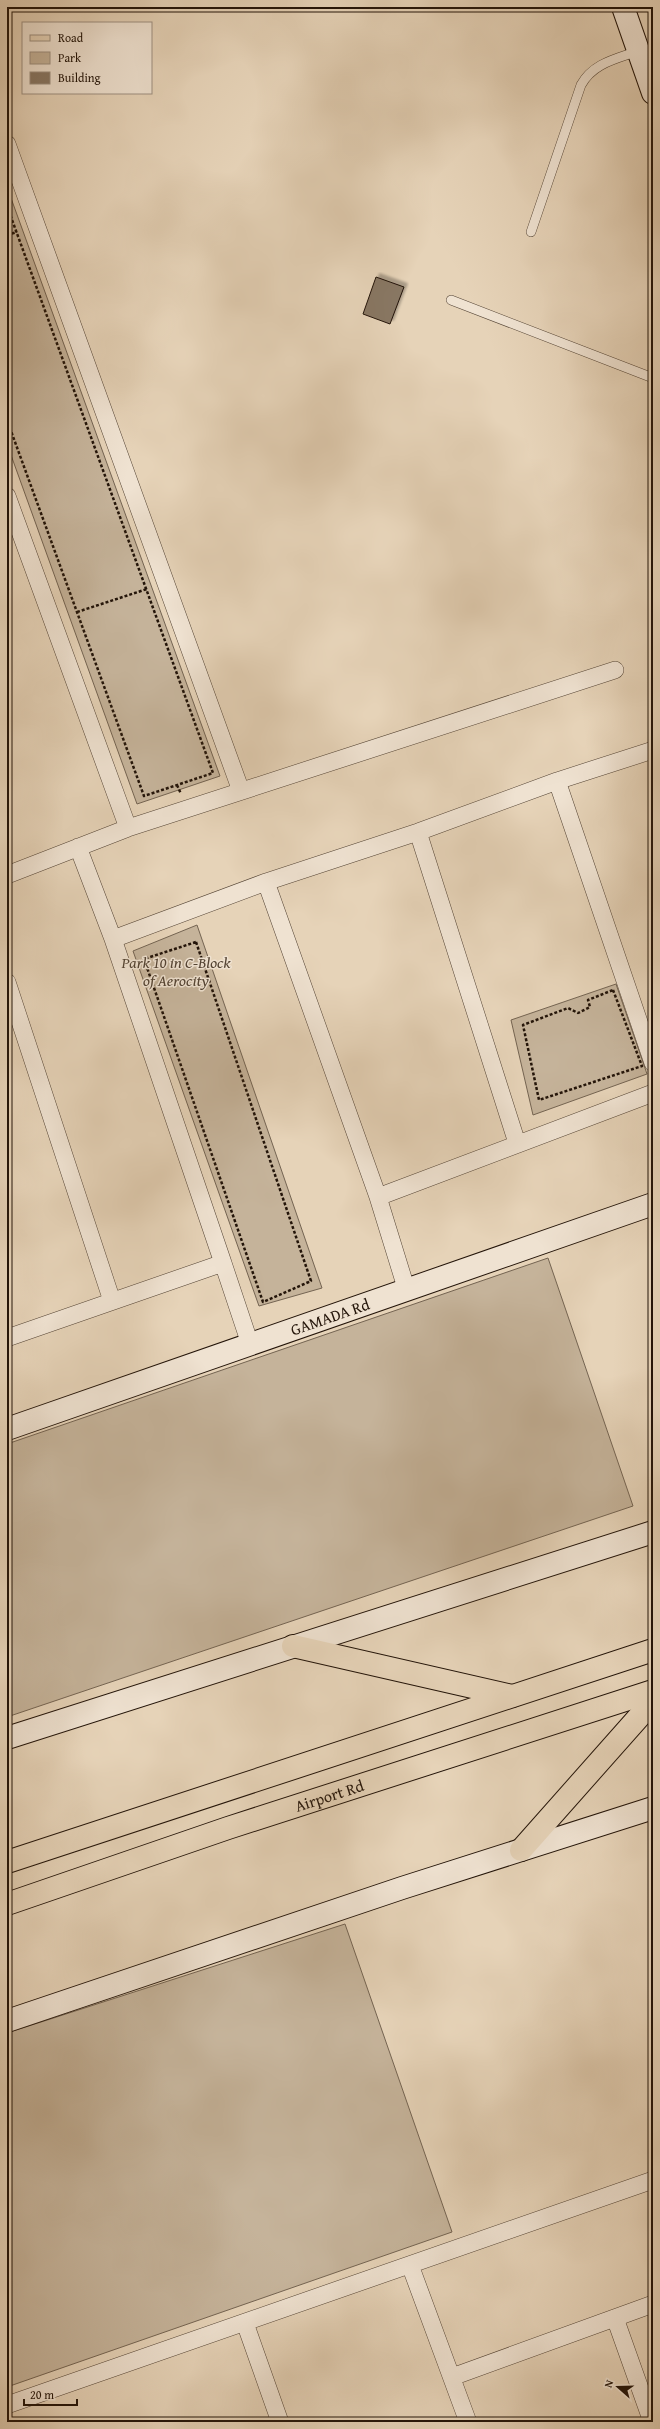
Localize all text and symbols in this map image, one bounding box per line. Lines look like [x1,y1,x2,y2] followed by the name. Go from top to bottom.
[22,22,152,94] legend
[58,29,84,46] text: Road
[58,49,82,66] text: Park
[58,69,101,86] text: Building
[120,950,231,992] park label: Park 10 in C-Block of Aerocity
[287,1292,373,1341] street label: GAMADA Rd
[292,1773,367,1818] street label: Airport Rd
[598,2367,638,2407] north arrow
[600,2377,618,2390] text: N
[24,2381,77,2407] scale bar
[30,2386,54,2403] text: 20 m

